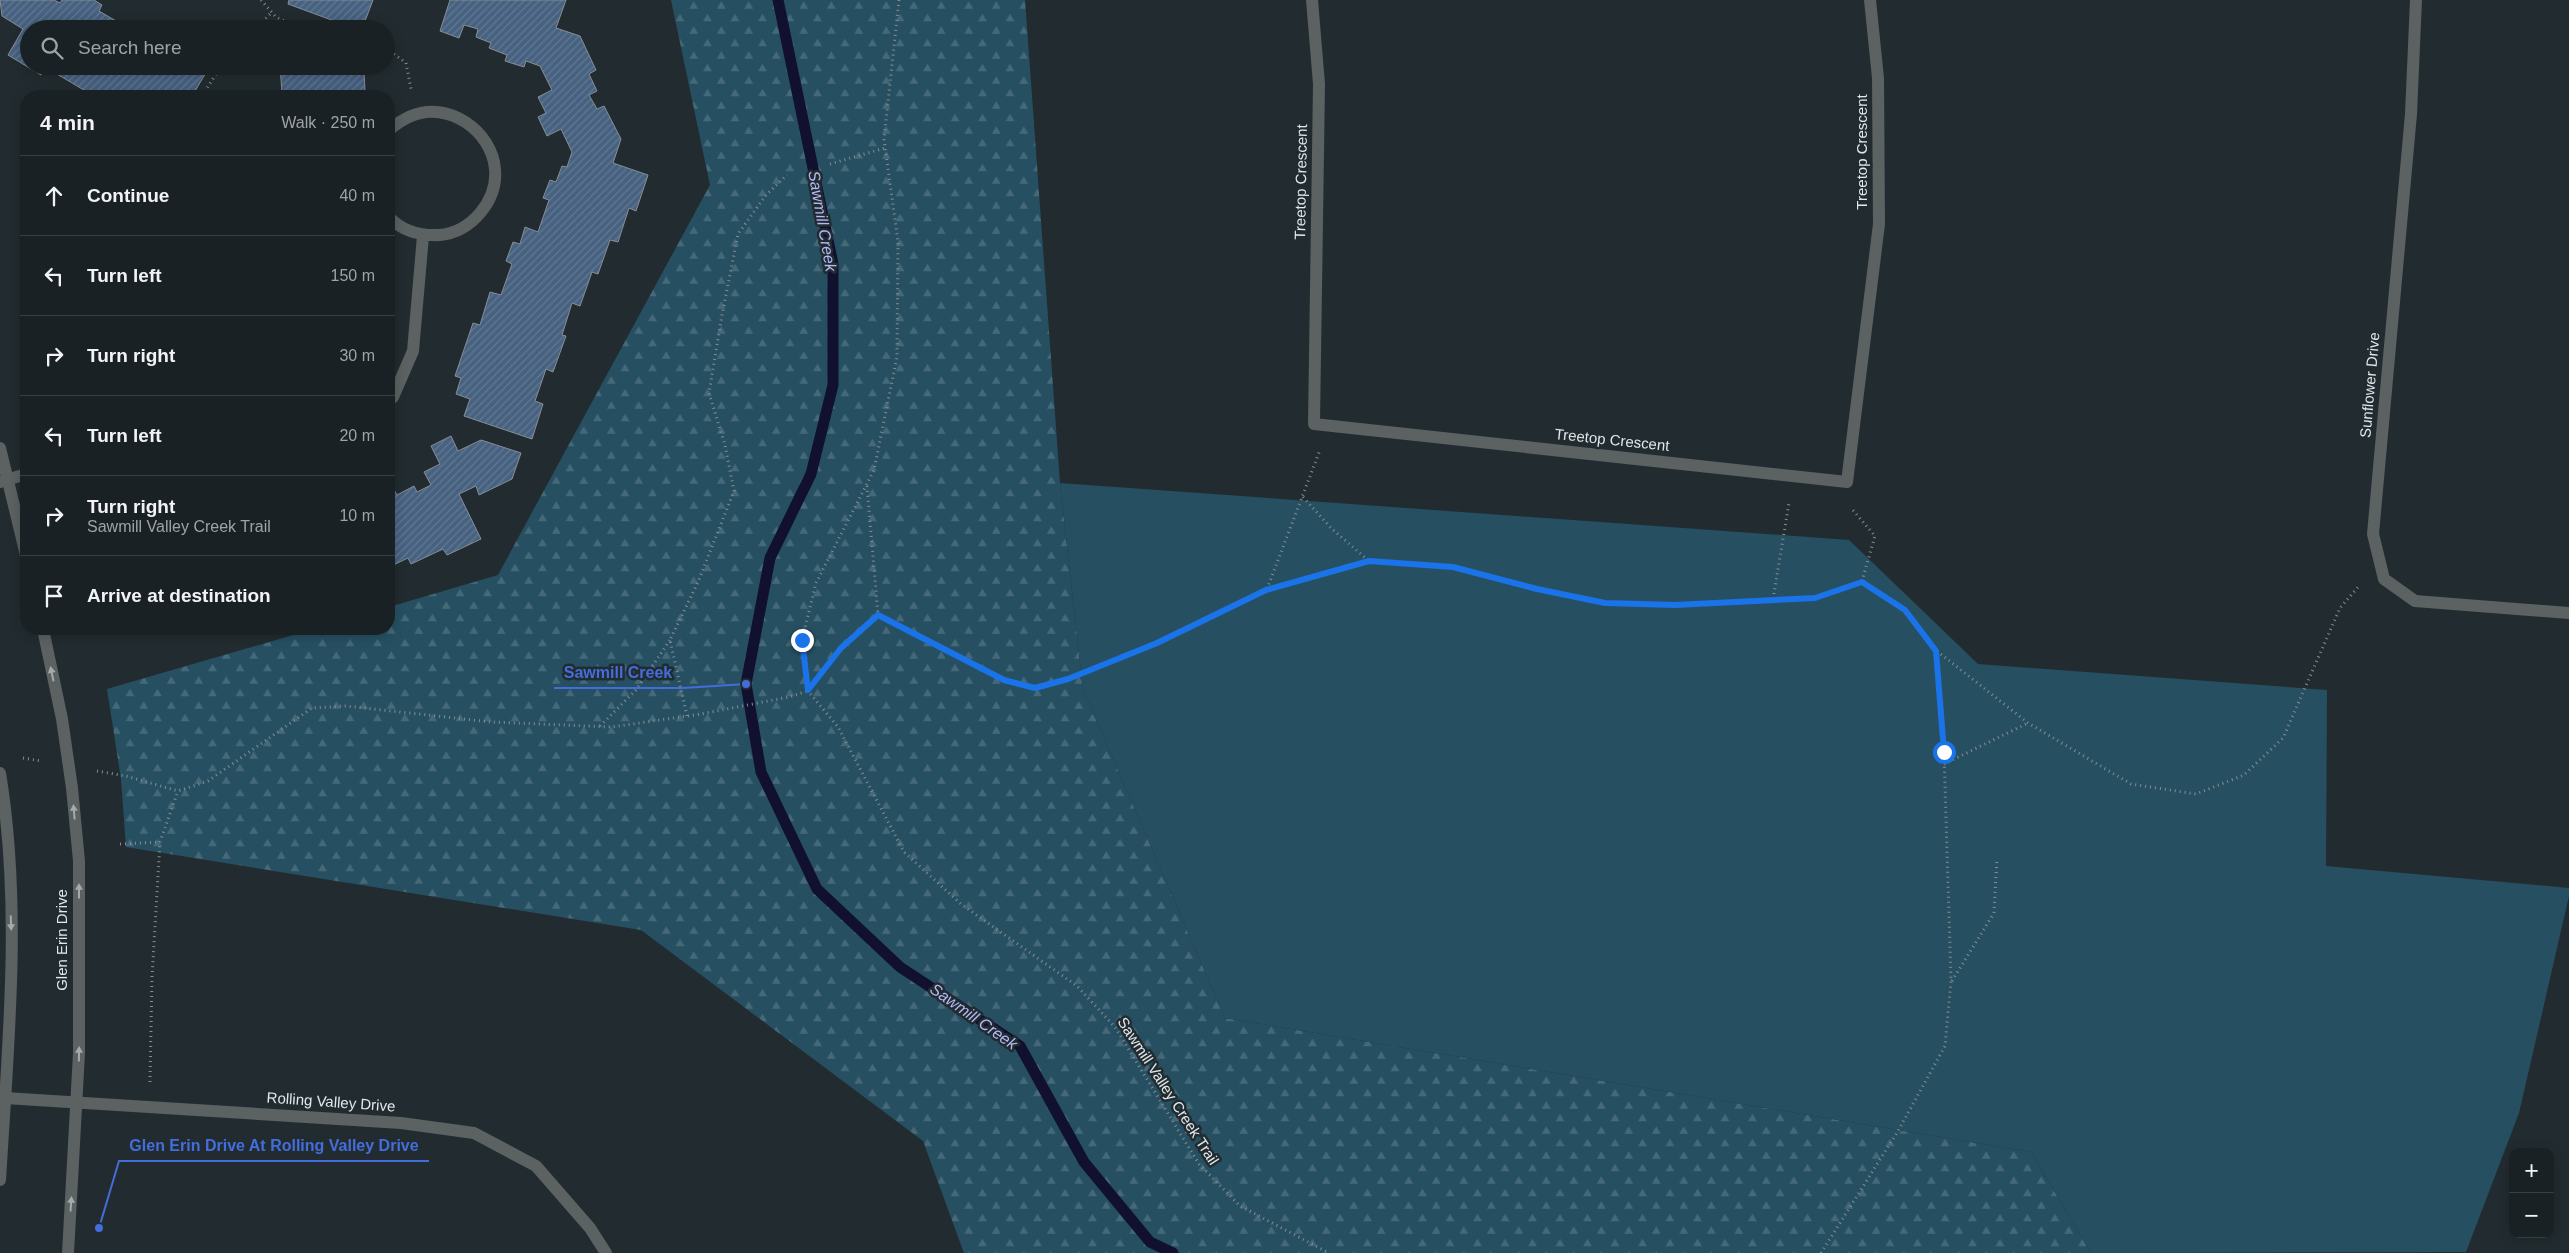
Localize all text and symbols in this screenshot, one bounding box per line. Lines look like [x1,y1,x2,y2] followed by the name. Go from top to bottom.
[20,20,395,75] search box
[38,34,66,62] icon: search
[78,37,182,58] text: Search here
[1853,94,1870,210] street label: Treetop Crescent
[40,111,95,134] text: 4 min
[281,114,375,131] text: Walk · 250 m
[1291,123,1310,240] street label: Treetop Crescent
[805,169,840,274] water label: Sawmill Creek
[40,182,68,210] icon: ahead
[87,185,169,206] text: Continue
[339,187,375,204] text: 40 m
[40,262,68,290] icon: left
[87,265,162,286] text: Turn left
[331,267,375,284] text: 150 m
[2356,331,2383,438] street label: Sunflower Drive
[40,342,68,370] icon: right
[87,345,175,366] text: Turn right
[339,347,375,364] text: 30 m
[40,422,68,450] icon: left
[87,425,162,446] text: Turn left
[1554,425,1671,454] street label: Treetop Crescent
[339,427,375,444] text: 20 m
[87,496,175,517] text: Turn right
[40,502,68,530] icon: right
[339,507,375,524] text: 10 m
[87,518,271,535] text: Sawmill Valley Creek Trail
[40,582,68,610] icon: arrive
[87,585,271,606] text: Arrive at destination
[791,629,814,652] route end
[554,657,683,688] callout: Sawmill Creek
[564,664,672,681] text: Sawmill Creek
[48,666,56,682] one-way arrow
[1933,741,1956,764] route start
[70,804,78,820] one-way arrow
[75,883,83,899] one-way arrow
[53,889,70,991] street label: Glen Erin Drive
[7,915,15,931] one-way arrow
[927,980,1021,1053] water label: Sawmill Creek
[1114,1014,1222,1168] street label: Sawmill Valley Creek Trail
[75,1045,83,1061] one-way arrow
[266,1089,396,1114] street label: Rolling Valley Drive
[119,1130,429,1161] callout: Glen Erin Drive At Rolling Valley Drive
[129,1137,419,1154] text: Glen Erin Drive At Rolling Valley Drive
[2509,1148,2554,1238] map controls
[2509,1148,2554,1193] button: +
[2509,1193,2554,1238] button: −
[67,1196,75,1212] one-way arrow

